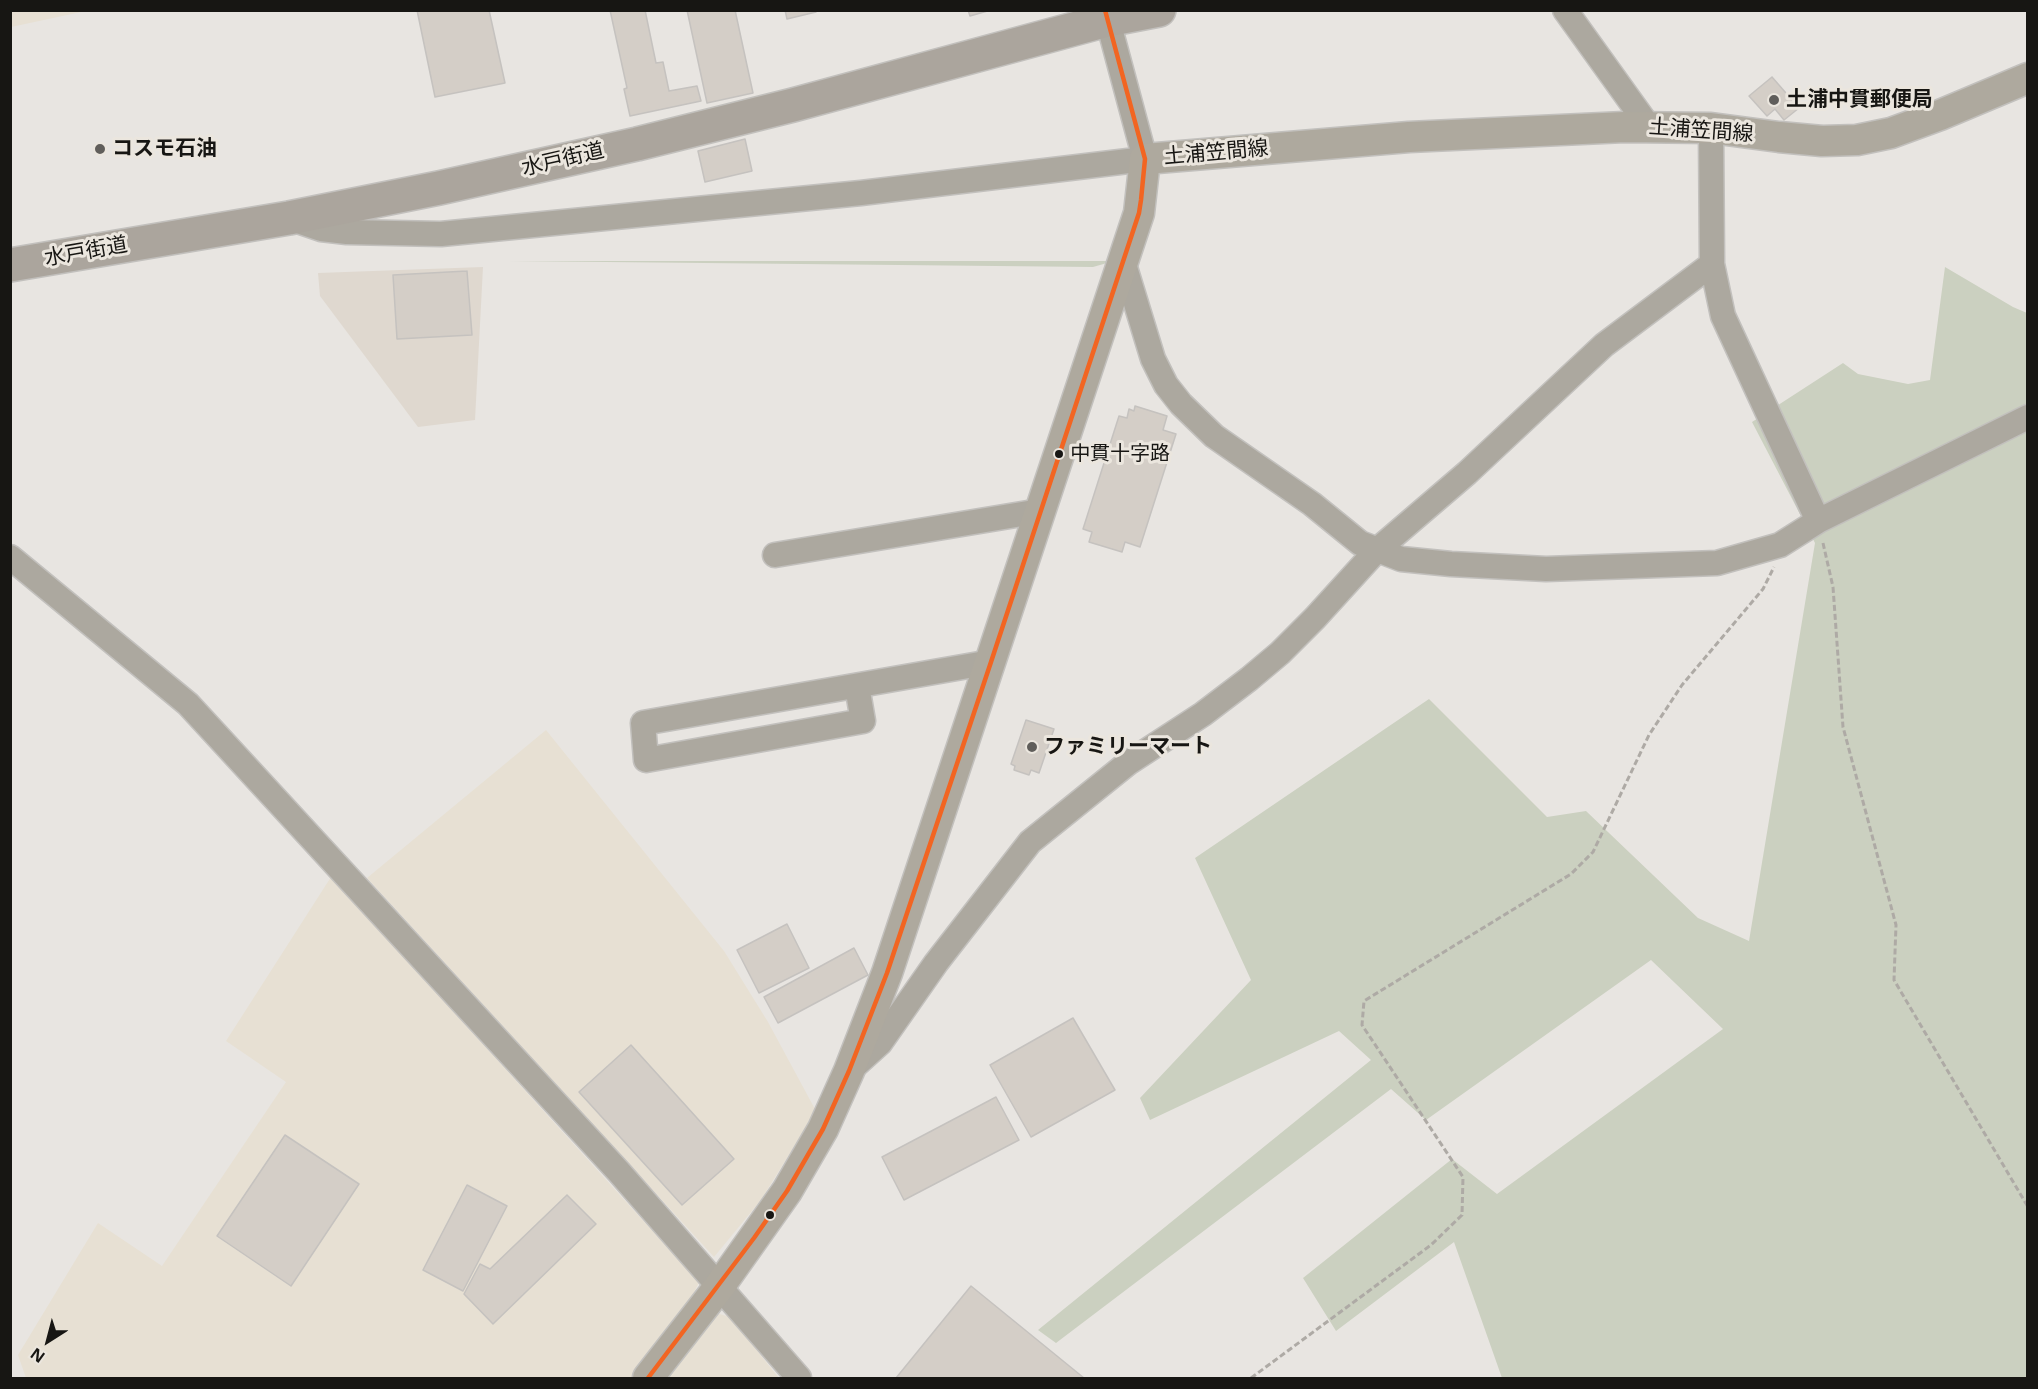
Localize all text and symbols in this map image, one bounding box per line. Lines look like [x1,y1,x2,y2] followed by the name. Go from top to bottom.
[1786,87,1933,113] place label: 土浦中貫郵便局
[1767,93,1781,107] marker: 土浦中貫郵便局
[1648,115,1754,147] street label: 土浦笠間線
[112,136,217,162] place label: コスモ石油
[1163,136,1269,170] street label: 土浦笠間線
[519,138,607,182] street label: 水戸街道
[93,142,107,156] marker: コスモ石油
[42,232,130,272] street label: 水戸街道
[1070,442,1170,466] place label: 中貫十字路
[1053,448,1065,460] marker: 中貫十字路
[1044,734,1212,760] place label: ファミリーマート
[1025,740,1039,754] marker: ファミリーマート
[764,1209,776,1221] unlabelled marker
[18,1311,78,1371] north arrow
[26,1343,49,1368] text: N

